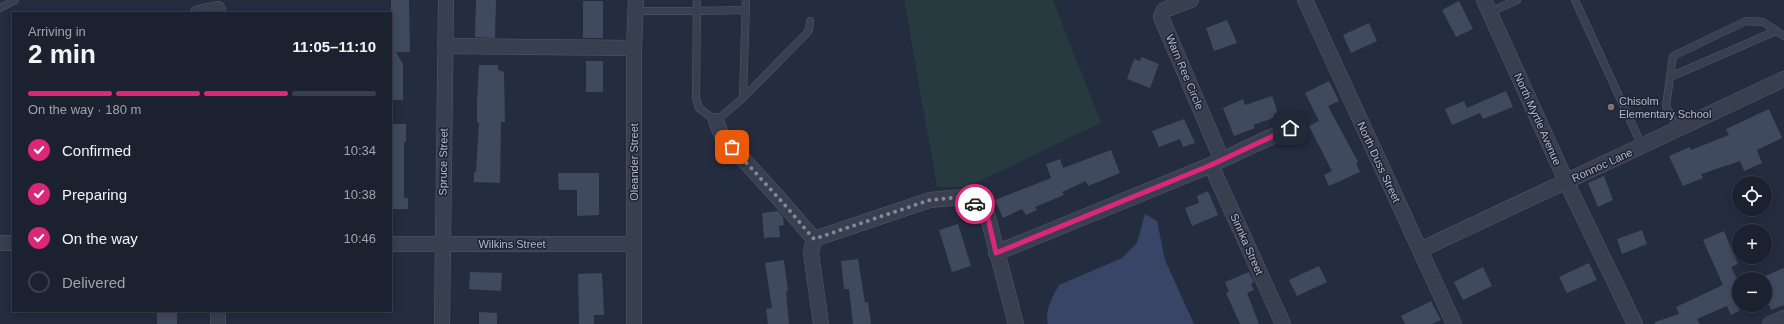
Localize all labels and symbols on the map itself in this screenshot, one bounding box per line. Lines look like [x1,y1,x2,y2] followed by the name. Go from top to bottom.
[1164,33,1206,111] street label: Warn Ree Circle
[1512,71,1564,167] street label: North Myrtle Avenue
[1619,95,1711,120] place label: Chisolm Elementary School
[1606,102,1616,112] marker: Chisolm Elementary School
[1273,111,1307,145] pin
[1355,120,1403,204] street label: North Duss Street
[628,123,640,201] street label: Oleander Street
[436,128,450,196] street label: Spruce Street
[715,130,749,164] pin
[1570,146,1634,184] street label: Ronnoc Lane
[955,184,995,224] courier
[1228,211,1266,277] street label: Sinnka Street
[478,238,546,250] street label: Wilkins Street

